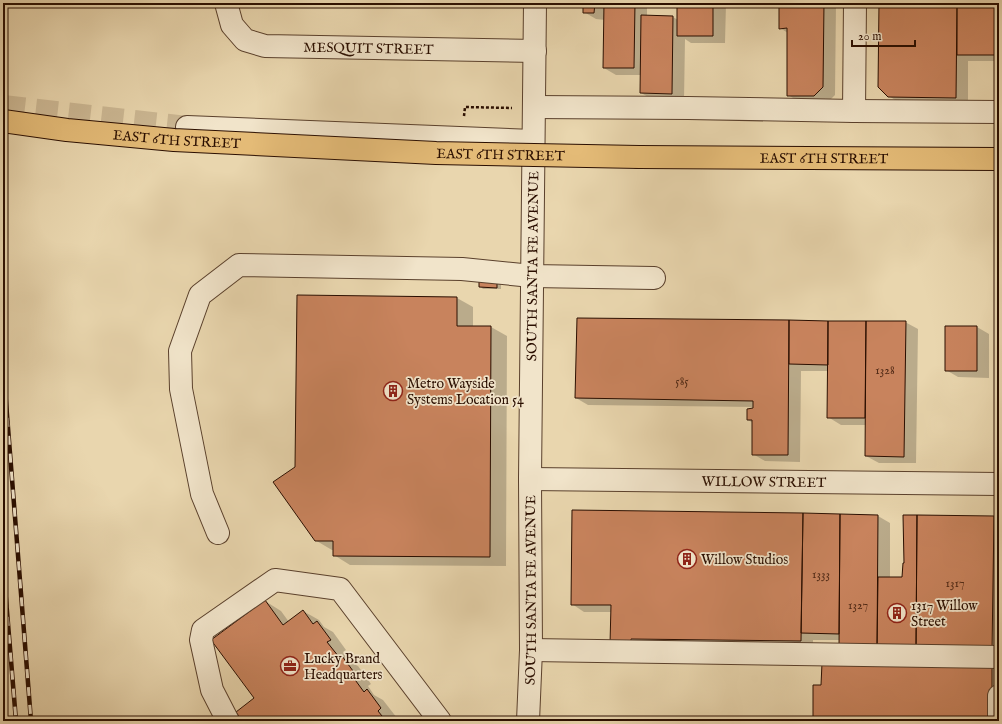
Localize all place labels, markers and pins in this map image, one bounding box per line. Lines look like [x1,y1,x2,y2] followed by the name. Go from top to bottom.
[407,375,524,409] place label: Metro Wayside Systems Location 54
[382,380,404,402] building icon: Metro Wayside Systems Location 54
[676,548,698,570] building icon: Willow Studios
[701,551,788,569] place label: Willow Studios
[911,597,978,631] place label: 1317 Willow Street
[886,602,908,624] building icon: 1317 Willow Street
[304,650,383,684] place label: Lucky Brand Headquarters
[279,655,301,677] office icon: Lucky Brand Headquarters

